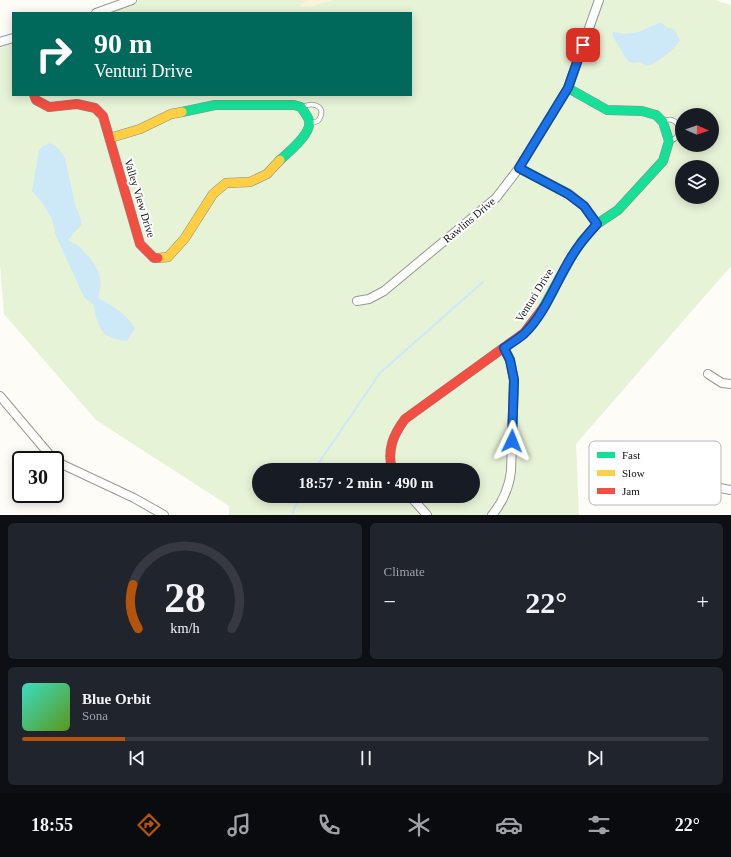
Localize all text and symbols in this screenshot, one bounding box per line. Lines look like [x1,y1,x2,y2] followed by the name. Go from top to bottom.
[28,28,80,80] icon: right
[94,28,152,59] text: 90 m
[566,28,600,62] pin
[572,34,594,56] icon: arrive
[94,61,192,81] text: Venturi Drive
[675,108,719,152] north arrow
[675,108,719,204] map controls
[122,157,158,239] street label: Valley View Drive
[675,160,719,204] button: layers
[441,195,497,245] street label: Rawlins Drive
[513,266,555,324] street label: Venturi Drive
[491,420,533,462] position arrow
[589,441,721,505] legend
[622,449,640,461] text: Fast
[12,451,64,503] speed limit sign: 30
[622,467,645,479] text: Slow
[299,475,434,491] text: 18:57 · 2 min · 490 m
[622,485,640,497] text: Jam
[384,564,425,579] text: Climate
[164,575,206,621] text: 28
[525,586,567,619] text: 22°
[384,589,396,614] text: −
[697,589,709,614] text: +
[170,620,199,636] text: km/h
[82,691,151,707] text: Blue Orbit
[82,708,108,723] text: Sona
[126,747,148,769] icon: previous
[355,747,377,769] icon: pause
[584,747,606,769] icon: next
[135,811,163,839] icon: directions
[225,811,253,839] icon: music
[315,811,343,839] icon: phone
[405,811,433,839] icon: climate
[495,811,523,839] icon: car
[585,811,613,839] icon: filters
[31,815,73,835] text: 18:55
[675,815,700,835] text: 22°

